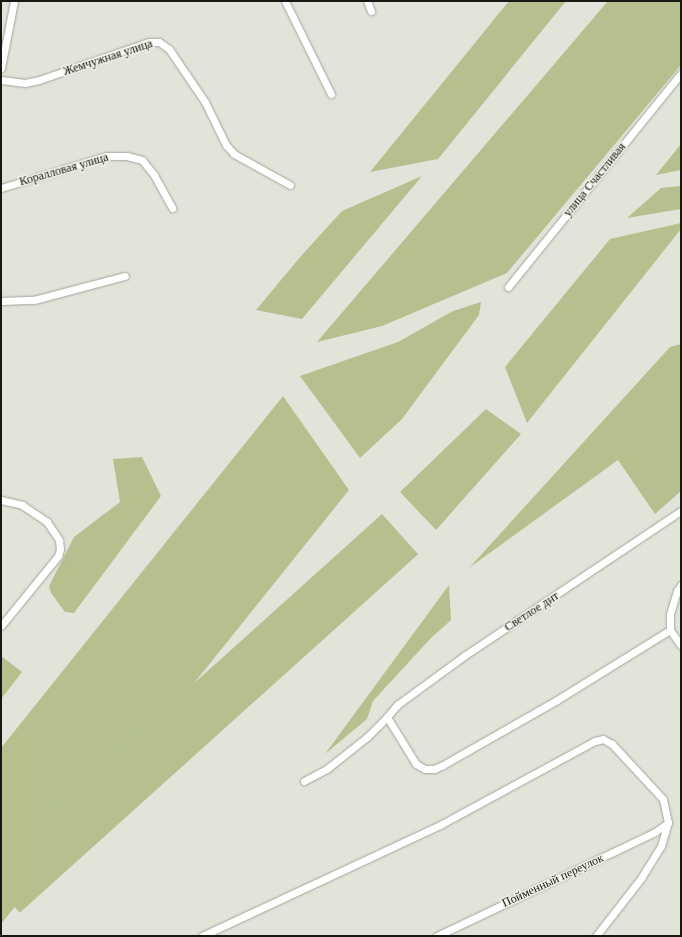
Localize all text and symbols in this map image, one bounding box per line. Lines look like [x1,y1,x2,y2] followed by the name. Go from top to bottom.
[61,37,155,79] street label: Жемчужная улица
[561,140,629,220] street label: улица Счастливая
[18,150,110,190] street label: Коралловая улица
[502,589,562,635] street label: Светлое днт
[500,851,606,911] street label: Пойменный переулок

